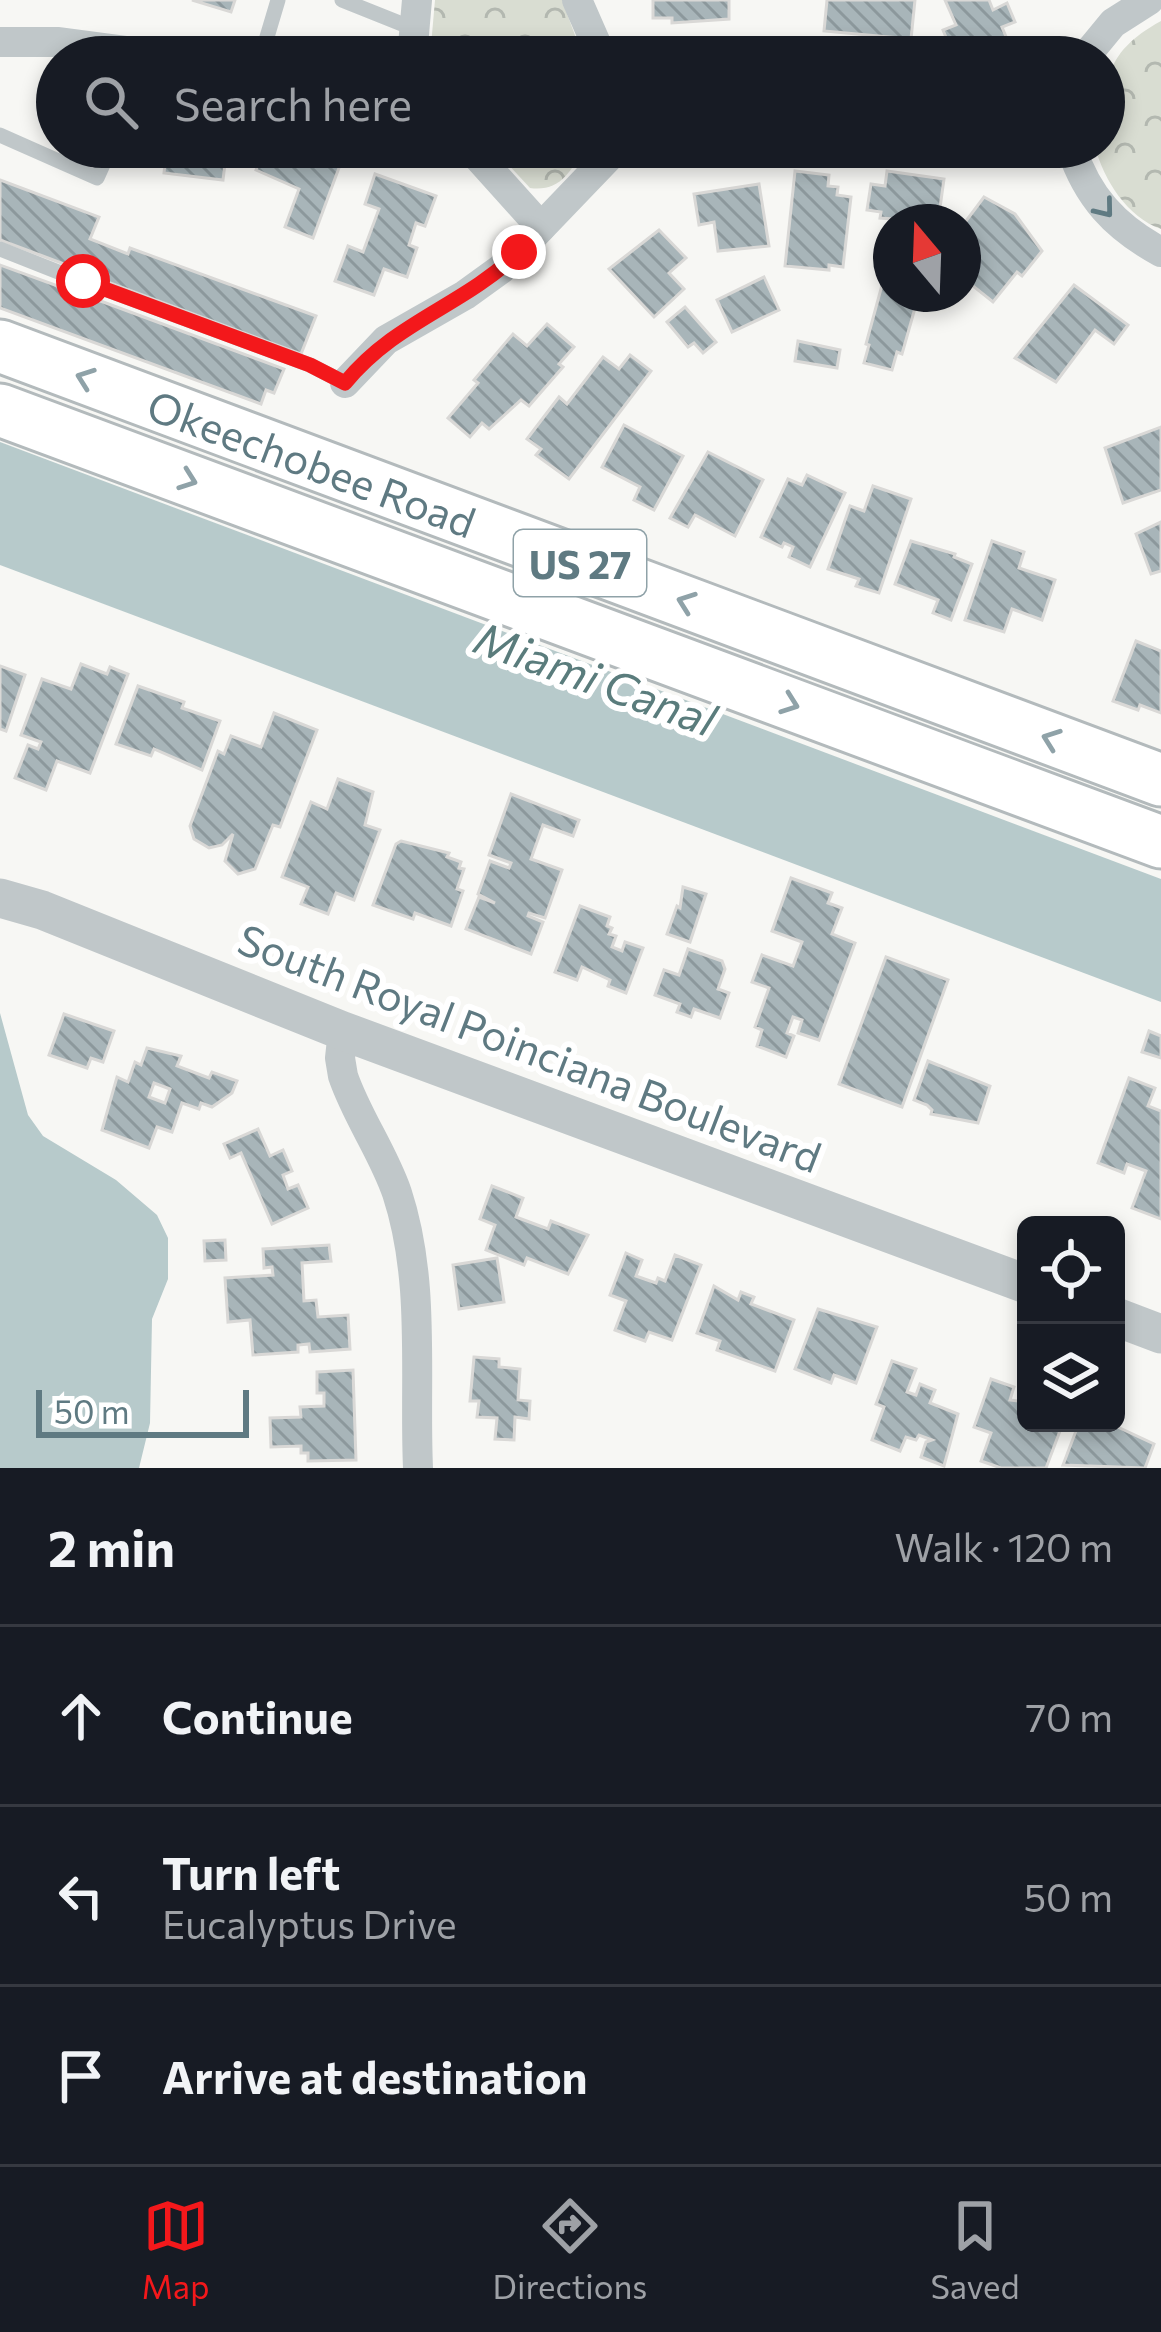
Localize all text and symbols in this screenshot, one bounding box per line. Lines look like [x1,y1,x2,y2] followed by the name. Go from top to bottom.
[36,36,1125,168] search box
[78,69,144,135] icon: search
[174,75,412,130] text: Search here
[1091,196,1112,218] one-way arrow
[873,204,981,312] north arrow
[492,225,546,279] route end
[56,254,110,308] route start
[75,367,96,392] one-way arrow
[141,378,483,547] street label: Okeechobee Road
[177,466,198,490] one-way arrow
[514,530,646,596] road number: US 27
[677,592,698,617] one-way arrow
[468,608,726,747] water label: Miami Canal
[778,690,799,714] one-way arrow
[1042,728,1063,753] one-way arrow
[231,912,829,1182] street label: South Royal Poinciana Boulevard
[1017,1216,1125,1432] map controls
[1017,1216,1125,1324] button: locate
[1017,1324,1125,1432] button: layers
[36,1384,249,1437] scale bar
[54,1390,130,1431] text: 50 m
[48,1515,175,1578] text: 2 min
[895,1522,1113,1570] text: Walk · 120 m
[48,1683,114,1749] icon: ahead
[162,1688,353,1743] text: Continue
[1026,1692,1113,1740] text: 70 m
[162,1844,340,1899] text: Turn left
[48,1863,114,1929] icon: left
[1024,1872,1113,1920] text: 50 m
[162,1899,457,1947] text: Eucalyptus Drive
[48,2043,114,2109] icon: arrive
[162,2048,588,2103] text: Arrive at destination
[142,2193,210,2306] tab: Map
[493,2193,647,2306] tab: Directions
[930,2193,1019,2306] tab: Saved

